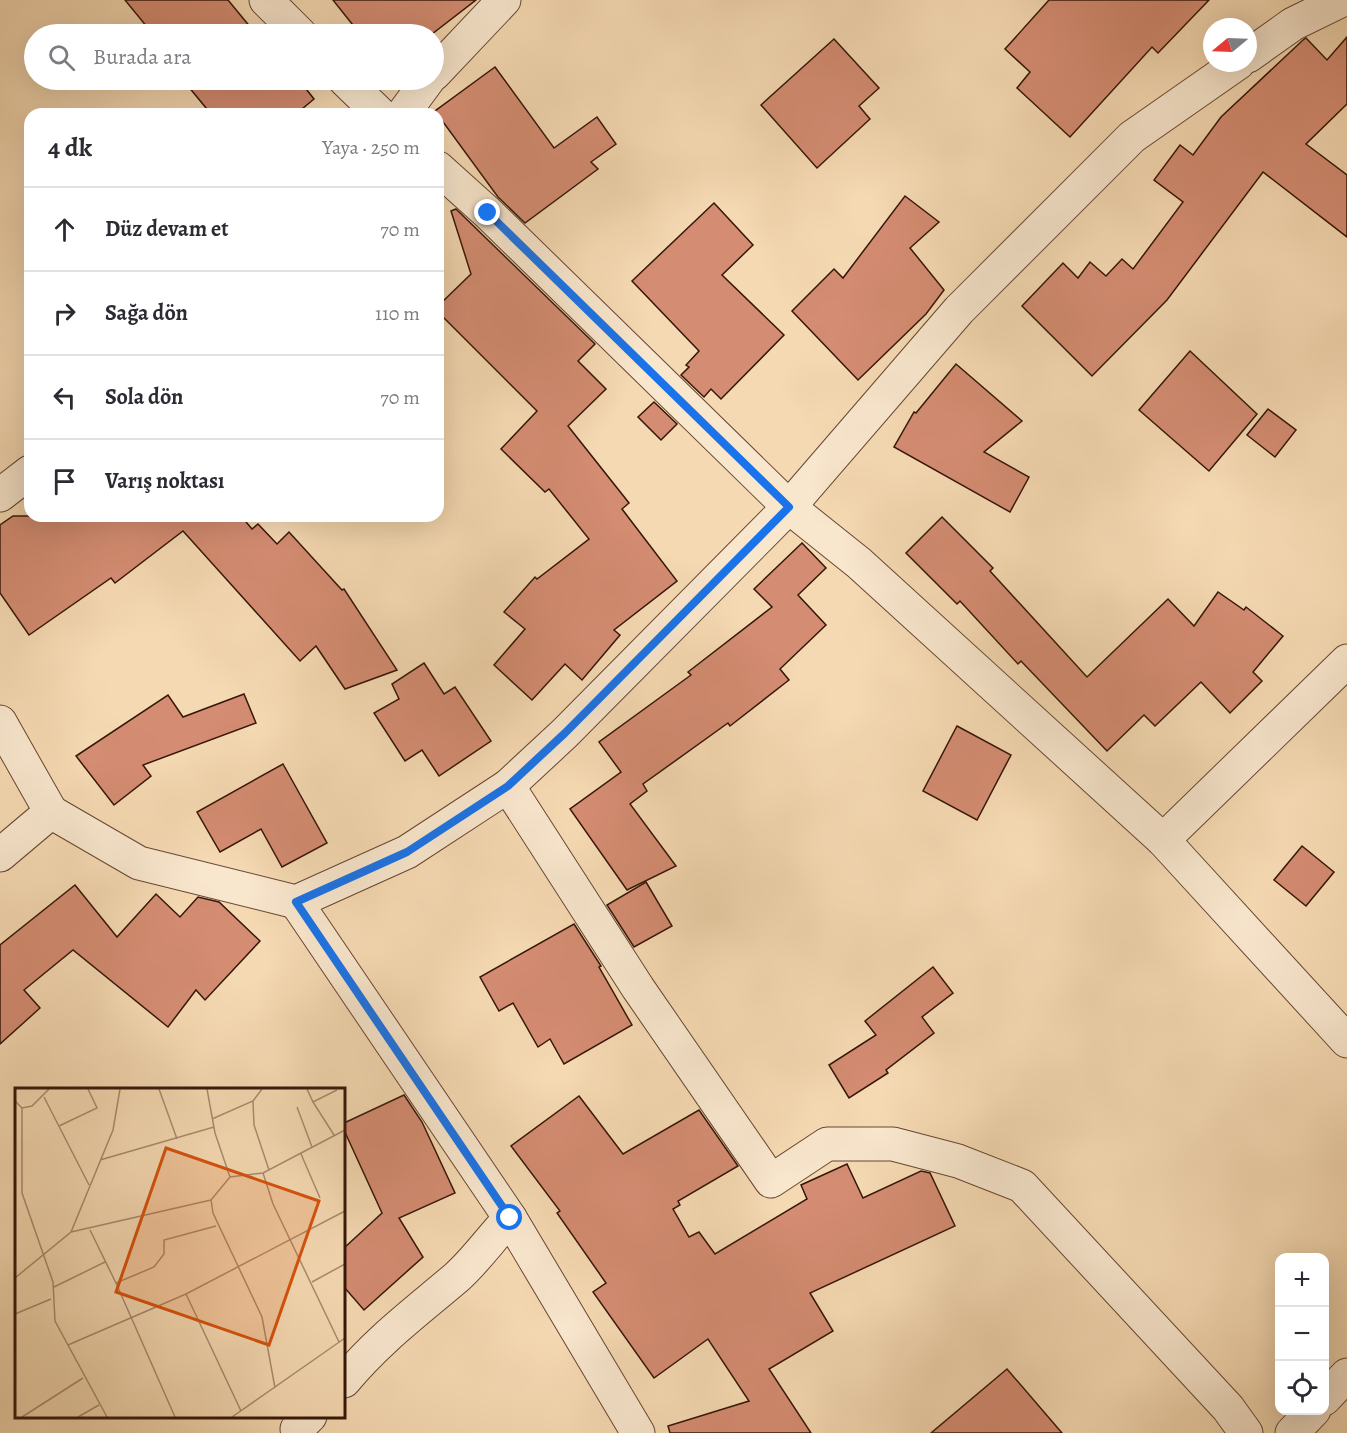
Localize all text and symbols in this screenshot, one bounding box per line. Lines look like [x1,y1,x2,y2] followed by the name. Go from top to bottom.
[1203,18,1257,72] north arrow
[24,24,444,90] search box
[45,41,78,74] icon: search
[93,42,192,72] text: Burada ara
[48,130,92,165] text: 4 dk
[322,134,420,161] text: Yaya · 250 m
[474,199,500,225] route end
[48,213,81,246] icon: ahead
[105,214,228,244] text: Düz devam et
[380,216,420,243] text: 70 m
[48,297,81,330] icon: right
[105,298,188,328] text: Sağa dön
[375,300,420,327] text: 110 m
[48,381,81,414] icon: left
[105,382,183,412] text: Sola dön
[380,384,420,411] text: 70 m
[48,465,81,498] icon: arrive
[105,466,224,496] text: Varış noktası
[15,1088,345,1418] inset map
[496,1204,522,1230] route start
[1275,1253,1329,1415] map controls
[1275,1253,1329,1307] button: +
[1275,1307,1329,1361] button: −
[1275,1361,1329,1415] button: locate

